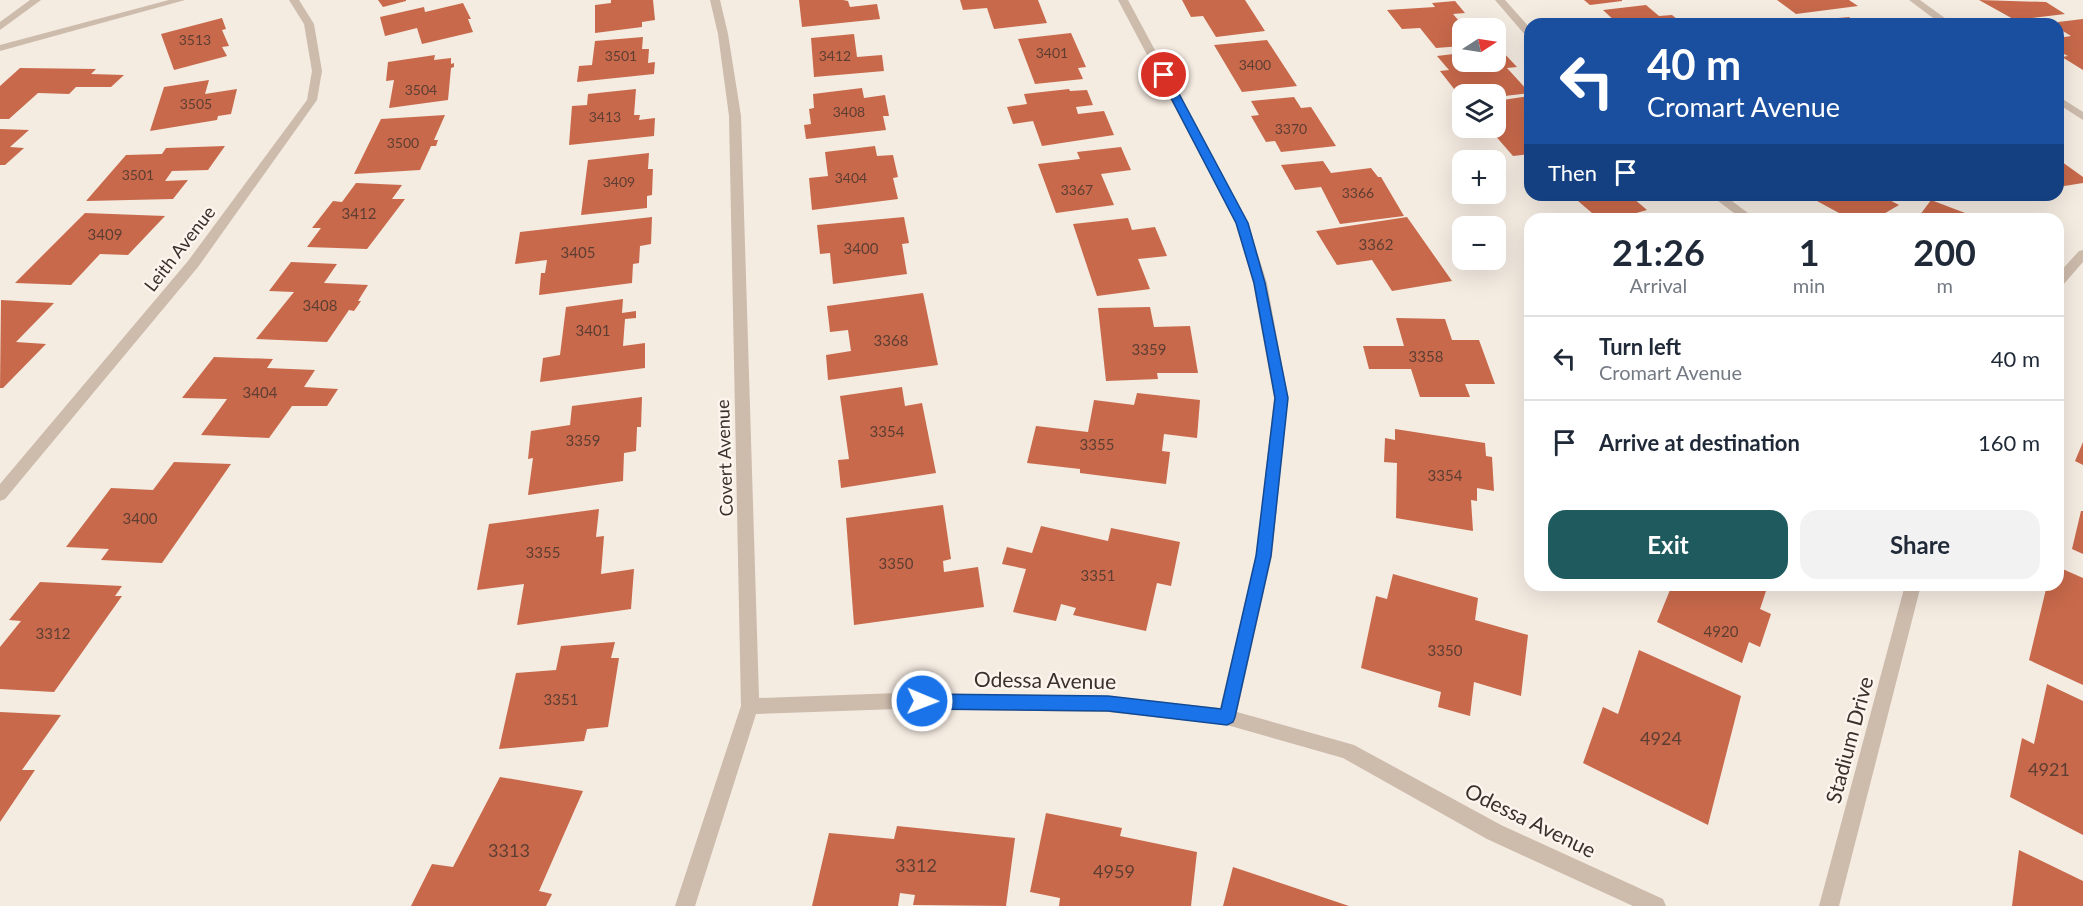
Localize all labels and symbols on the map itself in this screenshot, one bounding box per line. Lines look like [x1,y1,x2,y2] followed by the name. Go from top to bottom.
[1452,18,1506,72] north arrow
[179,31,211,48] house number: 3513
[1036,44,1068,61] house number: 3401
[605,47,637,64] house number: 3501
[819,47,851,64] house number: 3412
[1138,49,1189,100] pin
[1239,56,1271,73] house number: 3400
[405,81,437,98] house number: 3504
[180,95,212,112] house number: 3505
[833,103,865,120] house number: 3408
[589,108,621,125] house number: 3413
[1275,120,1307,137] house number: 3370
[387,134,419,151] house number: 3500
[122,166,154,183] house number: 3501
[835,169,867,186] house number: 3404
[603,173,635,190] house number: 3409
[1061,181,1093,198] house number: 3367
[1342,184,1374,201] house number: 3366
[139,201,219,296] street label: Leith Avenue
[342,204,376,222] house number: 3412
[88,225,122,243] house number: 3409
[1359,235,1393,253] house number: 3362
[844,239,879,257] house number: 3400
[561,243,595,261] house number: 3405
[303,296,337,314] house number: 3408
[576,321,610,339] house number: 3401
[874,331,908,349] house number: 3368
[1132,340,1166,358] house number: 3359
[1409,347,1443,365] house number: 3358
[243,383,278,401] house number: 3404
[711,399,737,517] street label: Covert Avenue
[870,422,905,440] house number: 3354
[566,431,600,449] house number: 3359
[1080,435,1114,453] house number: 3355
[1428,466,1463,484] house number: 3354
[123,509,158,527] house number: 3400
[526,543,560,561] house number: 3355
[879,554,914,572] house number: 3350
[1081,566,1115,584] house number: 3351
[1704,622,1739,640] house number: 4920
[36,624,70,642] house number: 3312
[1428,641,1463,659] house number: 3350
[974,666,1116,693] street label: Odessa Avenue
[890,669,954,733] position arrow
[1820,674,1877,806] street label: Stadium Drive
[544,690,578,708] house number: 3351
[1640,727,1682,749] house number: 4924
[2028,758,2070,780] house number: 4921
[1461,777,1600,862] street label: Odessa Avenue
[488,839,530,861] house number: 3313
[895,854,937,876] house number: 3312
[1093,860,1135,882] house number: 4959

